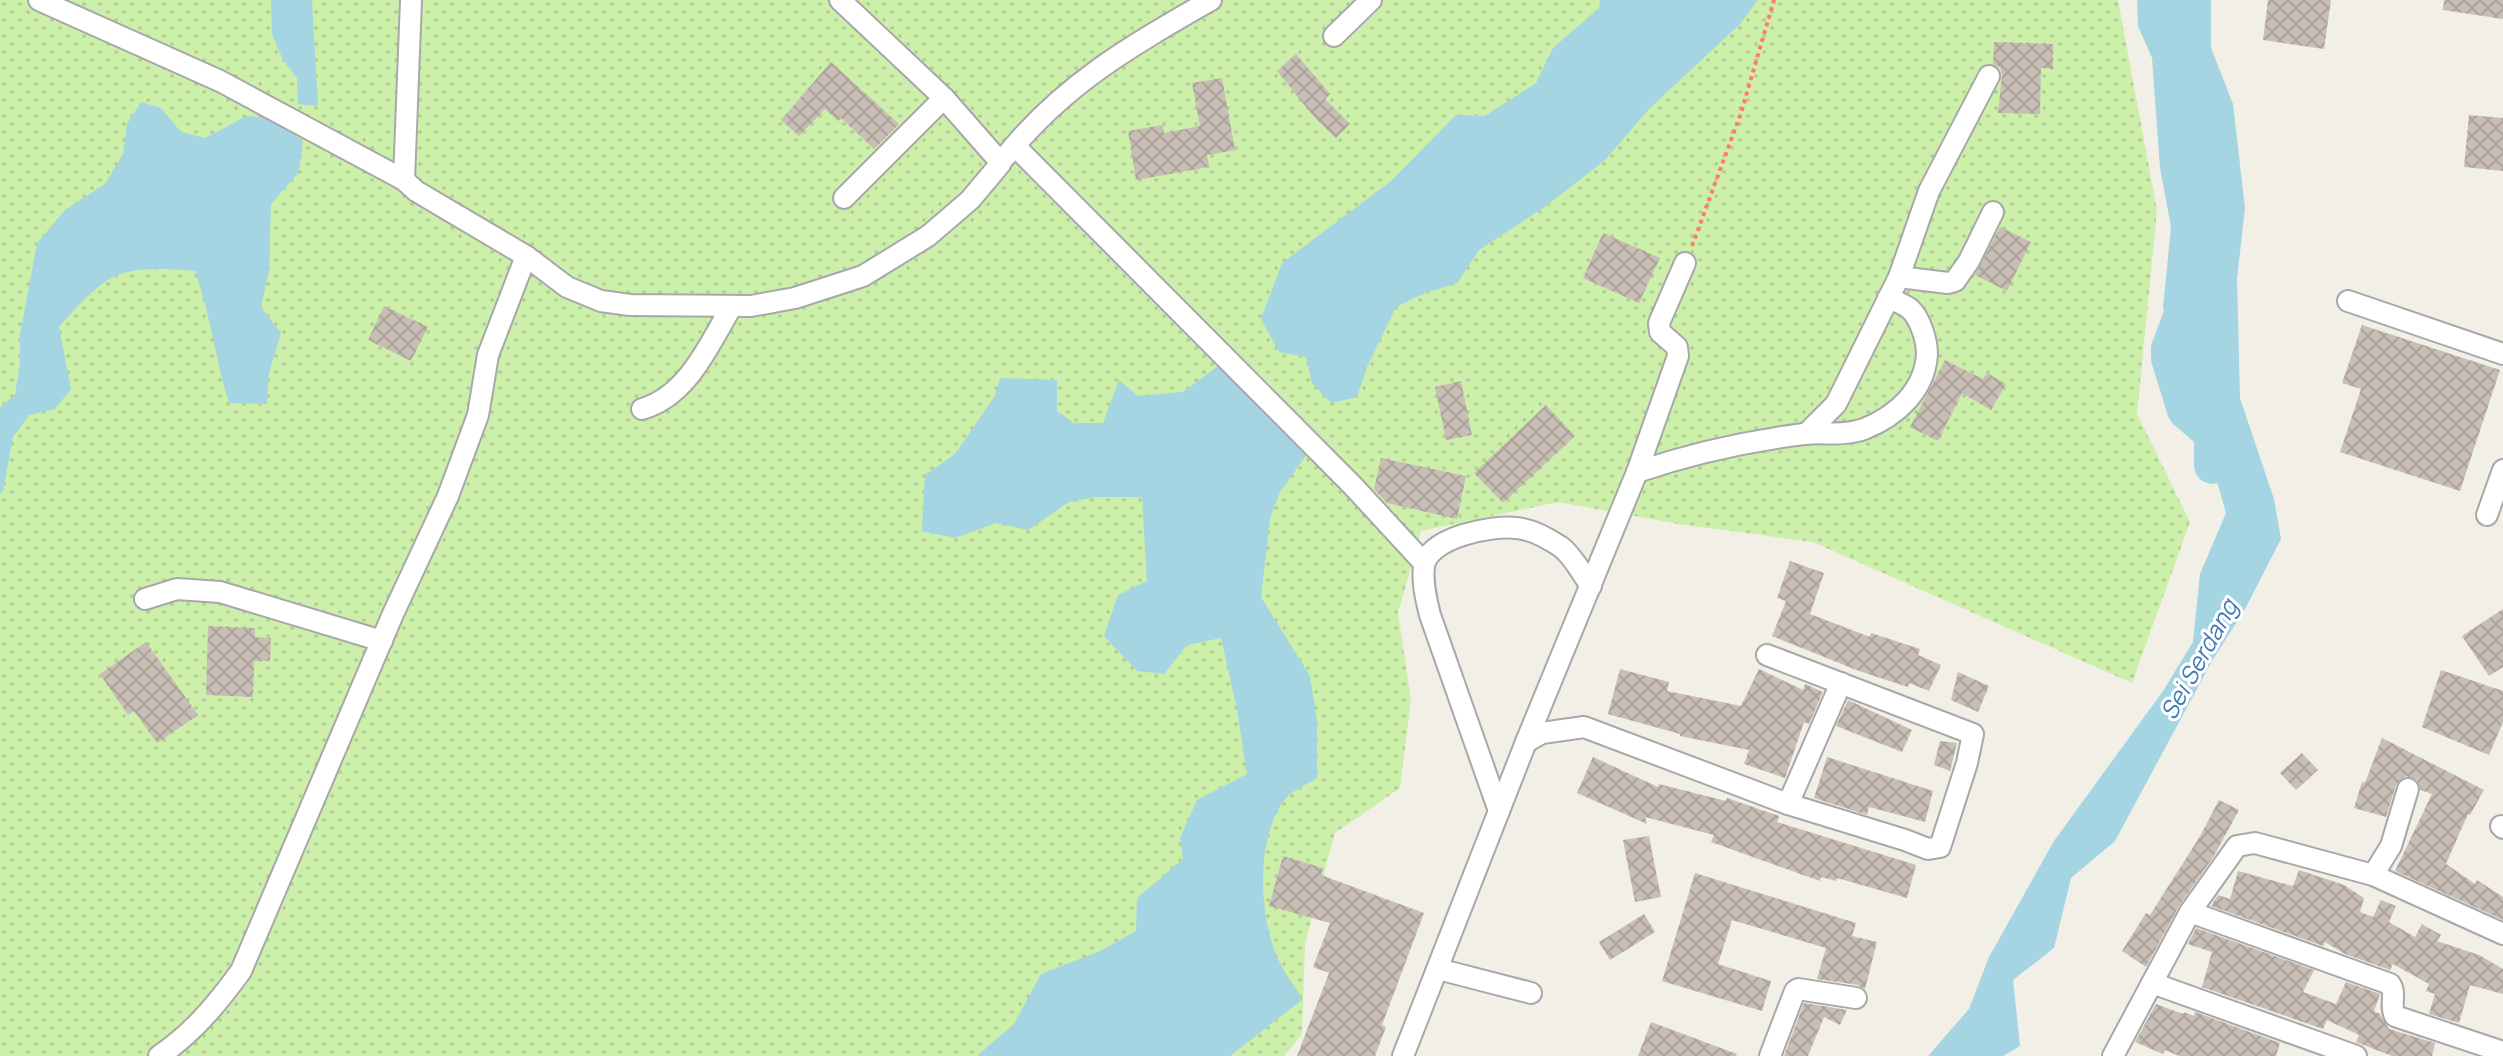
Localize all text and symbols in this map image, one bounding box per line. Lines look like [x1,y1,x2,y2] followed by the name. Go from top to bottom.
[2151,591,2245,725] water label: Sei Serdang

